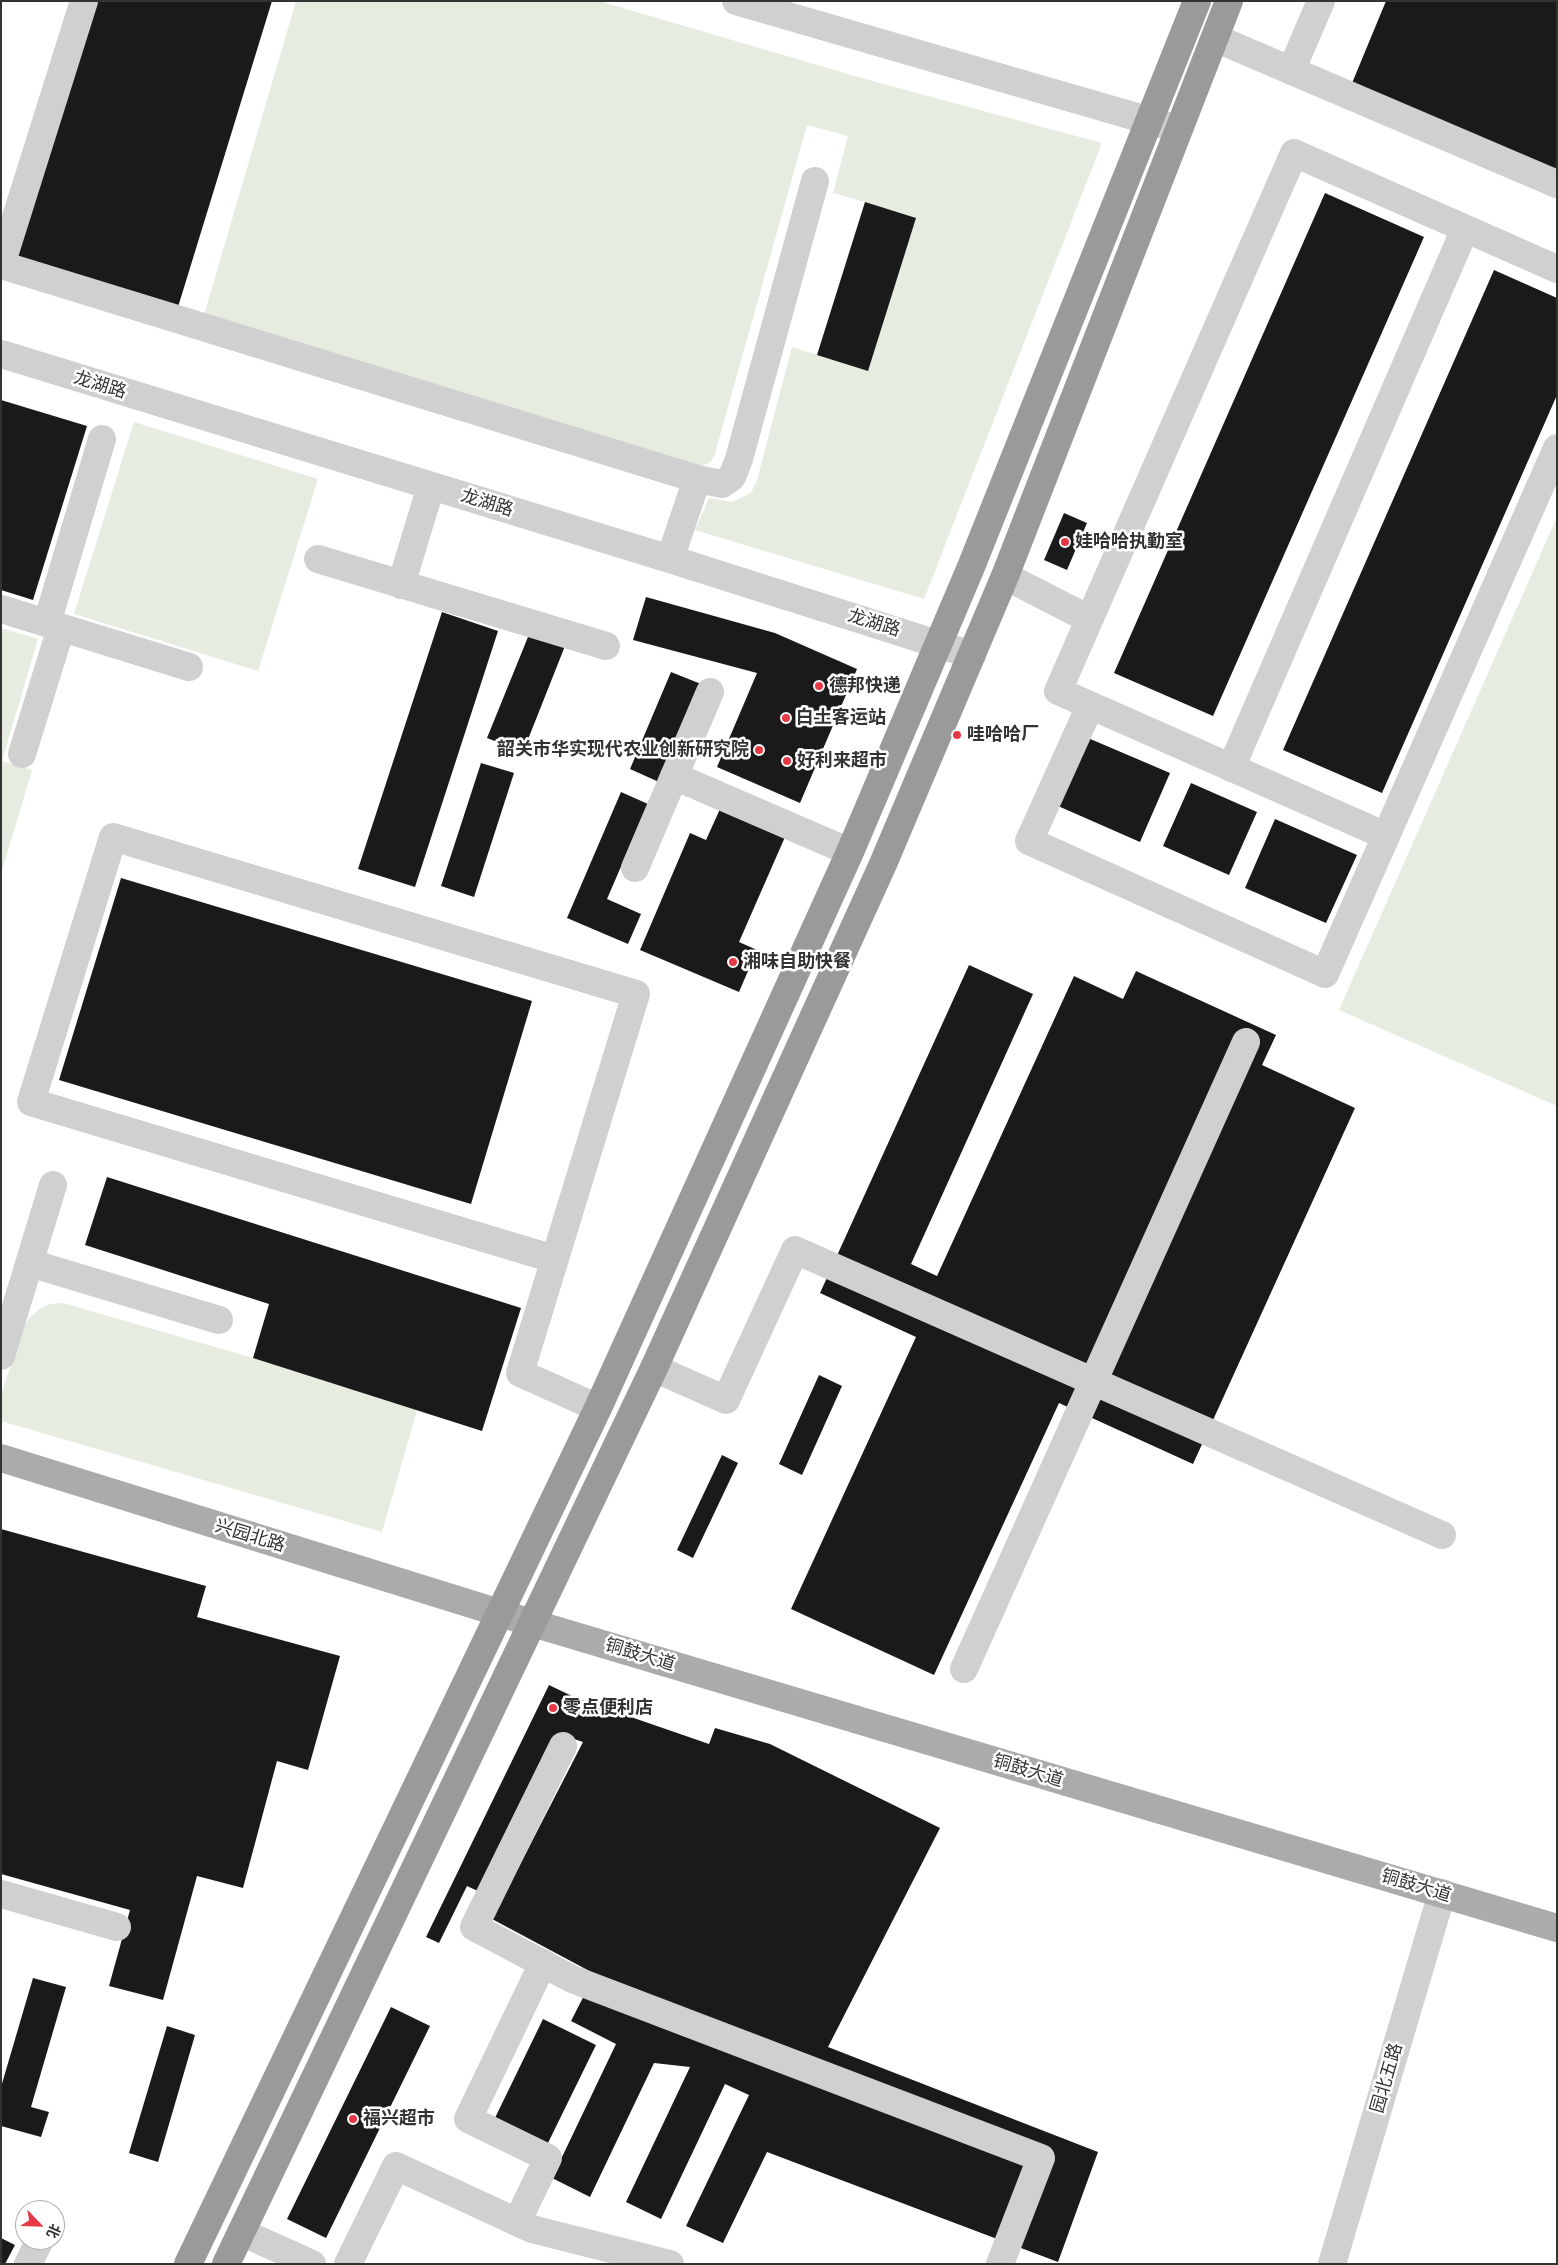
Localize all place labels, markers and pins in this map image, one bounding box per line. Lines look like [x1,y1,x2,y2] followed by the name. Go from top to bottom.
[1075,531,1183,553] place label: 娃哈哈执勤室
[1059,536,1071,548] marker: 娃哈哈执勤室
[829,675,901,697] place label: 德邦快递
[813,680,825,692] marker: 德邦快递
[796,707,886,729] place label: 白土客运站
[780,712,792,724] marker: 白土客运站
[967,724,1039,746] place label: 哇哈哈厂
[951,729,963,741] marker: 哇哈哈厂
[497,739,749,761] place label: 韶关市华实现代农业创新研究院
[753,744,765,756] marker: 韶关市华实现代农业创新研究院
[797,750,887,772] place label: 好利来超市
[781,755,793,767] marker: 好利来超市
[743,951,851,973] place label: 湘味自助快餐
[727,956,739,968] marker: 湘味自助快餐
[563,1697,653,1719] place label: 零点便利店
[547,1702,559,1714] marker: 零点便利店
[363,2108,435,2130] place label: 福兴超市
[347,2113,359,2125] marker: 福兴超市

